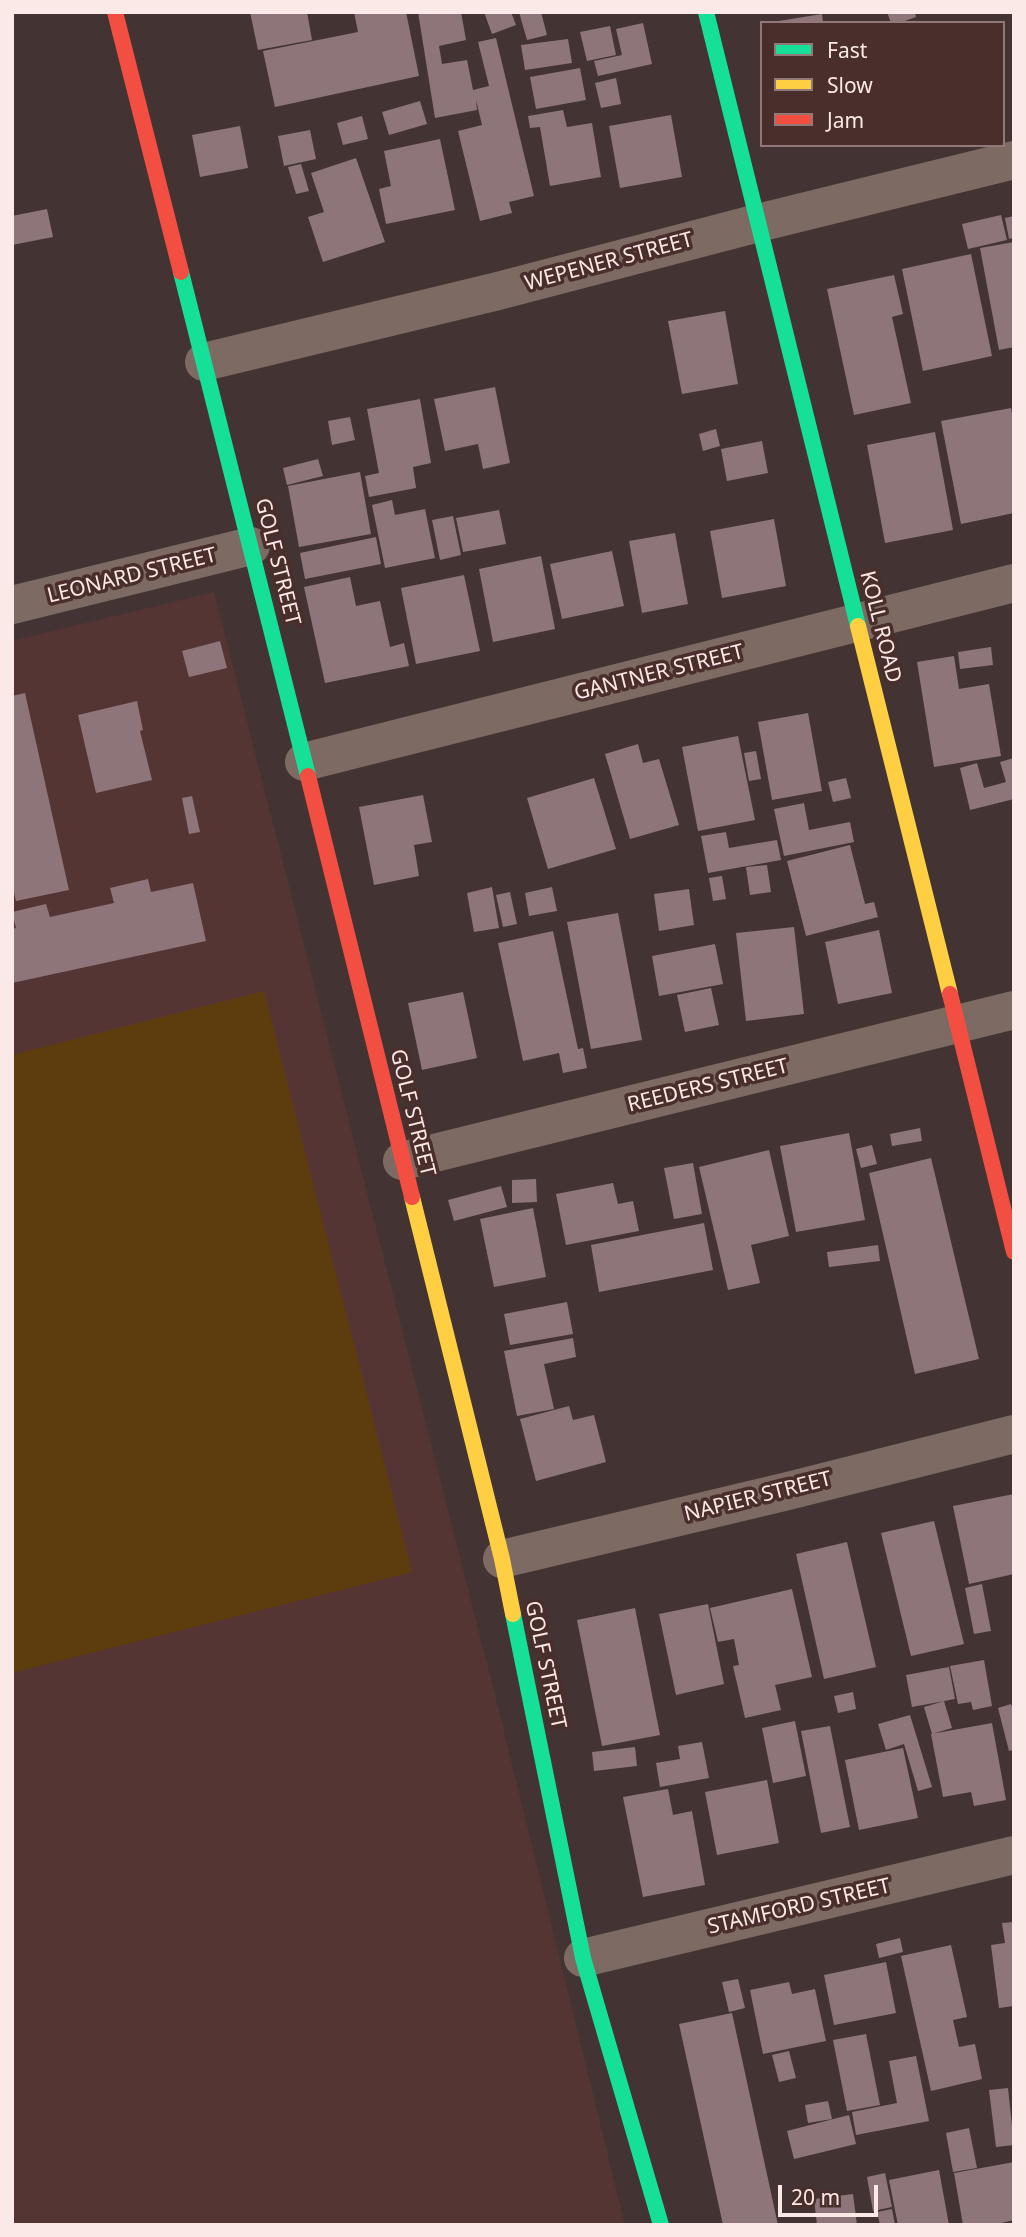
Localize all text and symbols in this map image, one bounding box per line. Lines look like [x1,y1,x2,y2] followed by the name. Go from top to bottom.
[760,21,1005,147] legend
[827,36,867,64] text: Fast
[827,71,873,99] text: Slow
[827,106,864,134] text: Jam
[522,227,696,297] street label: WEPENER STREET
[249,496,305,628] street label: GOLF STREET
[45,543,219,609] street label: LEONARD STREET
[854,569,906,685] street label: KOLL ROAD
[572,640,746,706] street label: GANTNER STREET
[384,1047,440,1179] street label: GOLF STREET
[625,1054,791,1118] street label: REEDERS STREET
[682,1467,834,1527] street label: NAPIER STREET
[519,1599,571,1731] street label: GOLF STREET
[705,1874,893,1940] street label: STAMFORD STREET
[781,2170,881,2214] scale bar
[791,2183,840,2211] text: 20 m

